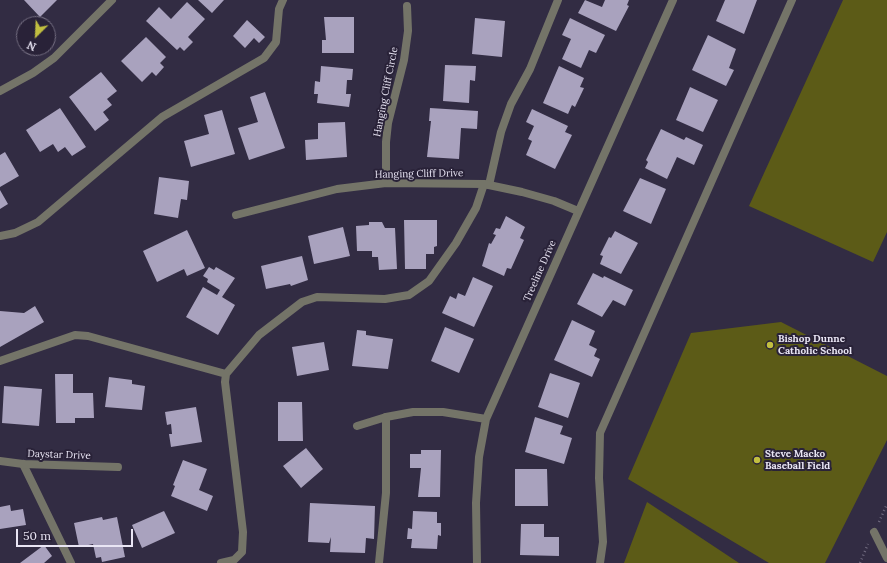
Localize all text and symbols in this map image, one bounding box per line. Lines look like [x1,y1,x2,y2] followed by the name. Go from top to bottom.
[16,16,56,56] north arrow
[25,38,38,54] text: N
[371,46,401,138] street label: Hanging Cliff Circle
[375,167,463,181] street label: Hanging Cliff Drive
[521,238,559,304] street label: Treeline Drive
[778,333,852,356] place label: Bishop Dunne Catholic School
[765,340,775,350] marker: Bishop Dunne Catholic School
[27,448,91,462] street label: Daystar Drive
[765,448,830,472] place label: Steve Macko Baseball Field
[752,455,762,465] marker: Steve Macko Baseball Field
[18,521,135,547] scale bar
[23,528,51,543] text: 50 m

